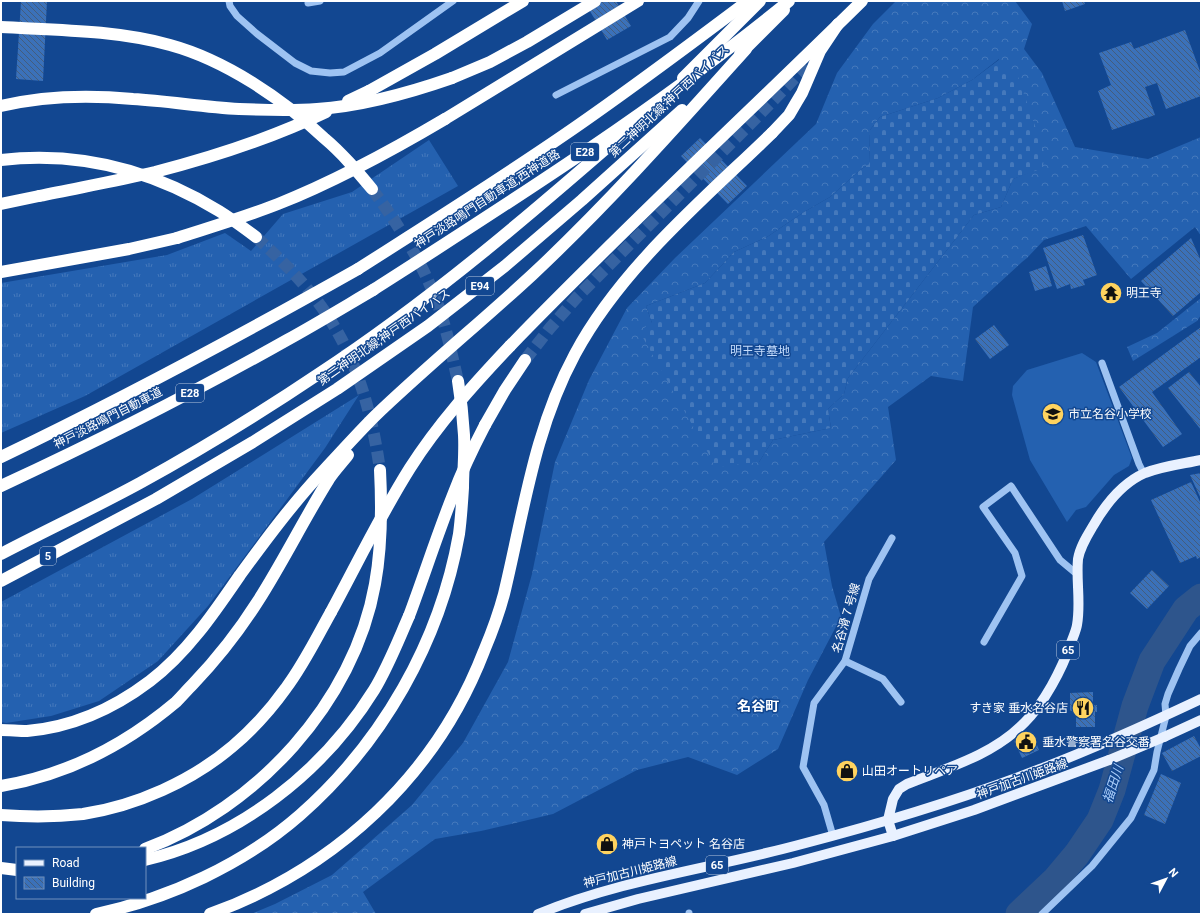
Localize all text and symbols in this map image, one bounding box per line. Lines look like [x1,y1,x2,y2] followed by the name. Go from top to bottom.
[606,42,732,160] street label: 第二神明北線;神戸西バイパス
[571,143,599,161] road number: E28
[412,147,562,251] street label: 神戸淡路鳴門自動車道;西神道路
[466,277,494,295] road number: E94
[1098,280,1124,306] temple icon: 明王寺
[315,286,453,388] street label: 第二神明北線;神戸西バイパス
[1126,286,1162,300] place label: 明王寺
[730,344,790,358] park label: 明王寺墓地
[176,384,204,402] road number: E28
[51,385,165,451] street label: 神戸淡路鳴門自動車道
[1040,401,1066,427] school or university icon: 市立名谷小学校
[1068,407,1152,421] place label: 市立名谷小学校
[40,547,56,565] road number: 5
[829,581,863,655] street label: 名谷滑７号線
[1057,641,1079,659] road number: 65
[1070,695,1096,721] restaurant icon: すき家 垂水名谷店
[737,698,779,714] district label: 名谷町
[969,701,1068,715] place label: すき家 垂水名谷店
[1013,729,1039,755] public building icon: 垂水警察署名谷交番
[1042,735,1150,749] place label: 垂水警察署名谷交番
[974,756,1070,802] street label: 神戸加古川姫路線
[834,758,860,784] shop icon: 山田オートリペア
[1100,761,1127,805] water label: 福田川
[862,764,958,778] place label: 山田オートリペア
[594,831,620,857] shop icon: 神戸トヨペット 名谷店
[622,837,745,851] place label: 神戸トヨペット 名谷店
[16,847,146,899] legend
[582,854,678,890] street label: 神戸加古川姫路線
[52,856,80,870] text: Road
[706,856,728,874] road number: 65
[1146,859,1186,899] north arrow
[1166,866,1181,880] text: N
[52,876,95,890] text: Building

